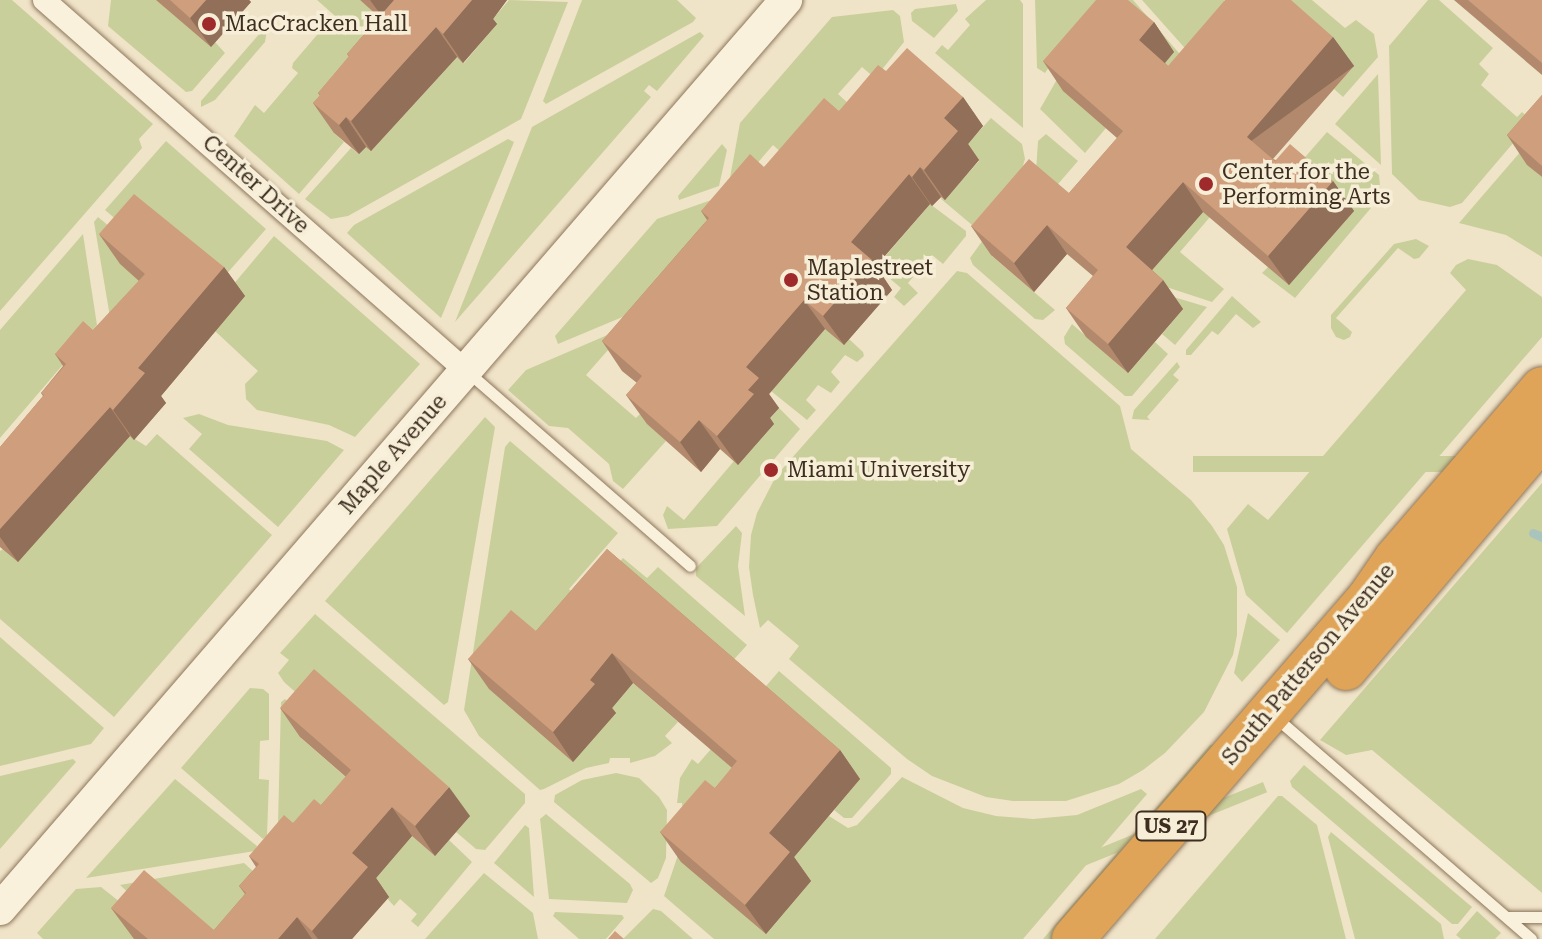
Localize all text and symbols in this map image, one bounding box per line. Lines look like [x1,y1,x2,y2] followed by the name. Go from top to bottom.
[225,11,408,37] place label: MacCracken Hall
[200,15,218,33] marker: MacCracken Hall
[197,129,315,239] street label: Center Drive
[1222,158,1391,210] place label: Center for the Performing Arts
[1197,175,1215,193] marker: Center for the Performing Arts
[807,254,933,306] place label: Maplestreet Station
[782,271,800,289] marker: Maplestreet Station
[334,389,452,519] street label: Maple Avenue
[787,457,970,483] place label: Miami University
[762,461,780,479] marker: Miami University
[1216,558,1400,770] street label: South Patterson Avenue
[1135,810,1207,842] road number: US 27

